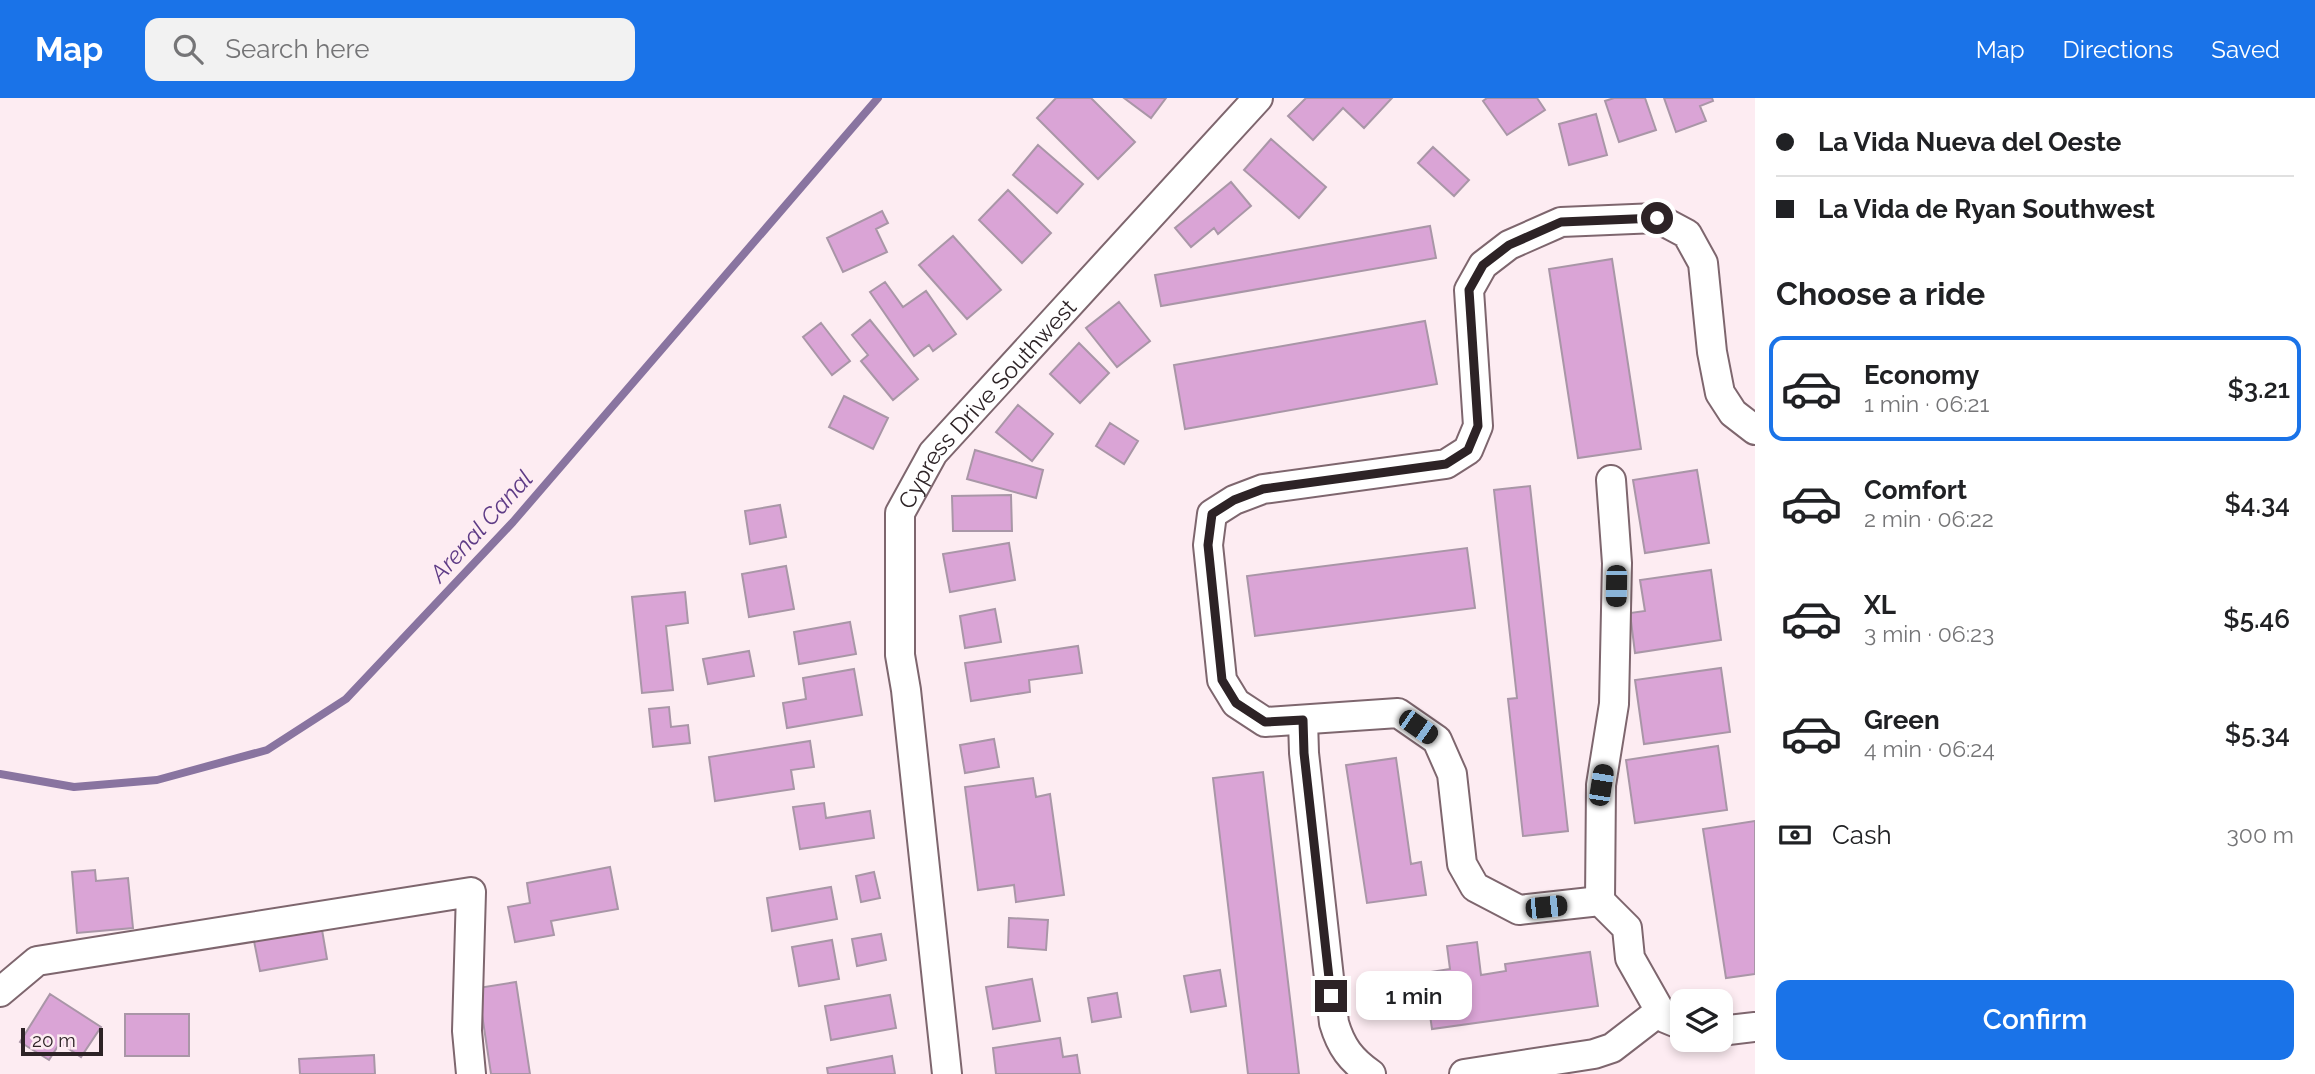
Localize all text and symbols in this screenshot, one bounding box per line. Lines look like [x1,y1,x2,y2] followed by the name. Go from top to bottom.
[145,18,635,81] search box
[35,30,103,69] text: Map
[169,30,207,68] icon: search
[225,34,370,64] text: Search here
[1976,35,2025,64] text: Map
[2063,35,2173,64] text: Directions
[2211,35,2280,64] text: Saved
[1818,127,2121,157] text: La Vida Nueva del Oeste
[1818,194,2155,224] text: La Vida de Ryan Southwest
[1641,202,1673,234] route start
[1776,275,1985,312] text: Choose a ride
[892,293,1081,513] street label: Cypress Drive Southwest
[1780,357,1843,420] icon: car
[1864,360,1979,390] text: Economy
[2227,374,2290,404] text: $3.21
[1864,390,1989,417] text: 1 min · 06:21
[422,464,539,589] water label: Arenal Canal
[1780,472,1843,535] icon: car
[1864,475,1967,505] text: Comfort
[2225,489,2290,519] text: $4.34
[1864,505,1994,532] text: 2 min · 06:22
[1606,565,1627,607] car
[1780,587,1843,650] icon: car
[1864,590,1896,620] text: XL
[2223,604,2290,634] text: $5.46
[1864,620,1994,647] text: 3 min · 06:23
[1780,702,1843,765] icon: car
[1864,705,1940,735] text: Green
[1395,706,1442,748] car
[2225,719,2290,749] text: $5.34
[1864,735,1995,762] text: 4 min · 06:24
[1588,763,1615,807] car
[1776,816,1814,854] icon: cash
[1832,820,1892,850] text: Cash
[2227,821,2294,848] text: 300 m
[1525,894,1568,920] car
[1356,972,1471,1020] callout: 1 min
[1315,980,1347,1012] route end
[1776,980,2294,1060] button: Confirm
[1385,982,1443,1009] text: 1 min
[1670,989,1733,1052] map controls
[1670,989,1733,1052] button: layers
[21,1025,103,1057] scale bar
[32,1029,76,1051] text: 20 m

